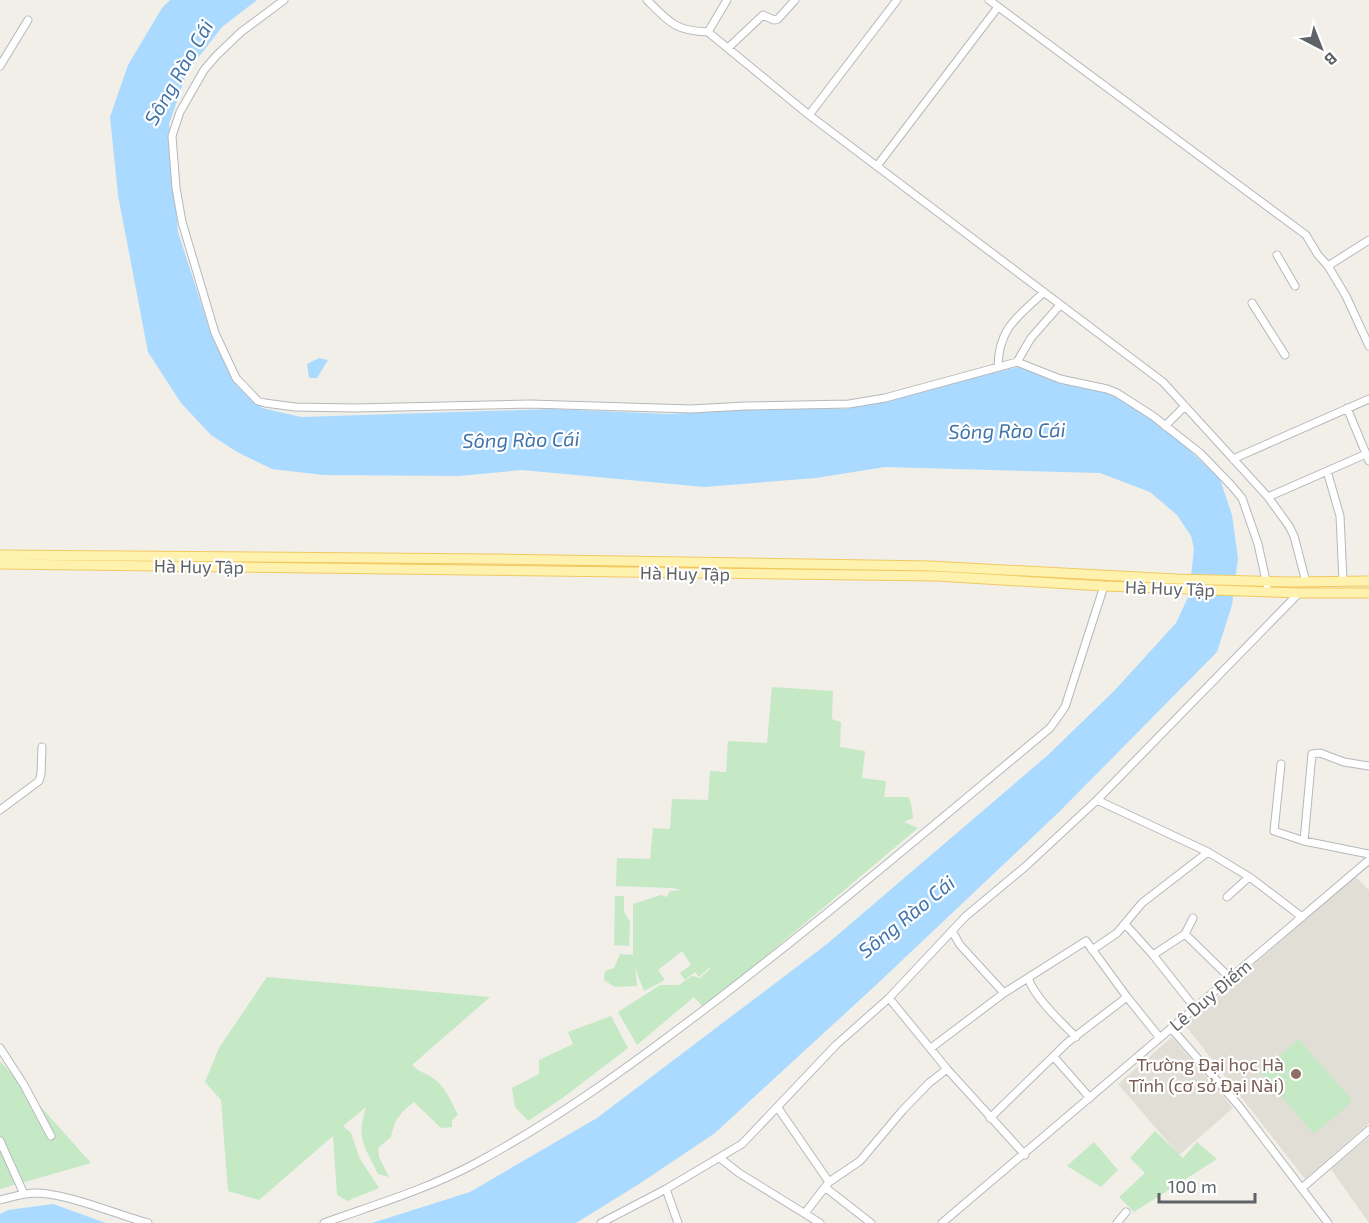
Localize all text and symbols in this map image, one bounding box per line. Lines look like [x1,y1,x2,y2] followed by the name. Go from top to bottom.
[138,15,218,129] water label: Sông Rào Cái
[1291,18,1351,78] north arrow
[1321,49,1342,70] text: B
[948,417,1066,443] water label: Sông Rào Cái
[462,426,580,452] water label: Sông Rào Cái
[154,554,244,578] street label: Hà Huy Tập
[640,561,730,585] street label: Hà Huy Tập
[1125,575,1215,601] street label: Hà Huy Tập
[853,870,959,962] water label: Sông Rào Cái
[1165,954,1255,1036] street label: Lê Duy Điếm
[1128,1053,1284,1096] place label: Trường Đại học Hà Tĩnh (cơ sở Đại Nài)
[1289,1067,1303,1081] marker: Trường Đại học Hà Tĩnh (cơ sở Đại Nài)
[1159,1166,1255,1204] scale bar
[1168,1175,1217,1197] text: 100 m

